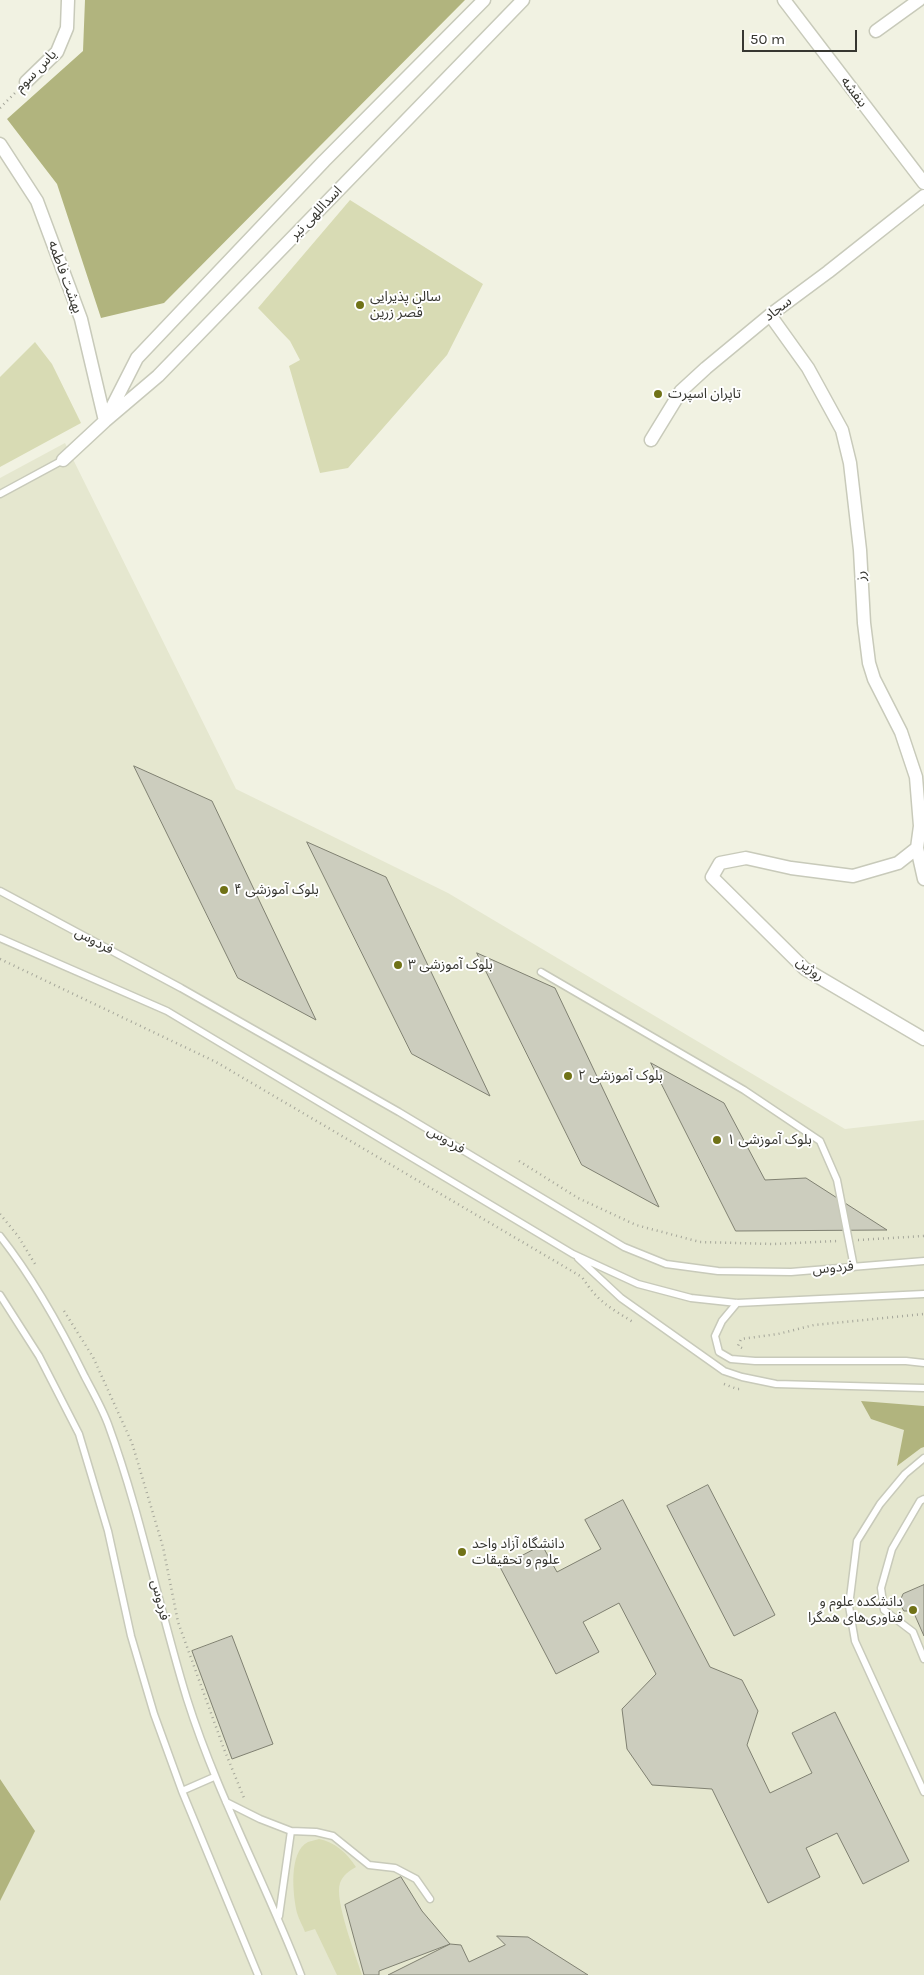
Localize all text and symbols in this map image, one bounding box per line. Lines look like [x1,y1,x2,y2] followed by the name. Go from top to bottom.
[744,20,859,52] scale bar
[750,30,785,48] text: 50 m
[12,46,60,96] street label: یاس سوم
[837,73,871,111] street label: بنفشه
[286,183,346,243] street label: اسداللهی نیر
[44,238,86,316] street label: بهشت فاطمه
[370,289,441,322] place label: سالن پذیرایی قصر زرین
[761,293,795,325] street label: سجاد
[354,299,366,311] marker: سالن پذیرایی قصر زرین
[668,386,741,402] place label: تاپران اسپرت
[652,388,664,400] marker: تاپران اسپرت
[852,570,870,582] street label: رز
[234,882,319,898] place label: بلوک آموزشی ۴
[218,884,230,896] marker: بلوک آموزشی ۴
[72,924,116,958] street label: فردوس
[793,953,827,985] street label: روژین
[408,957,493,973] place label: بلوک آموزشی ۳
[392,959,404,971] marker: بلوک آموزشی ۳
[578,1068,663,1084] place label: بلوک آموزشی ۲
[562,1070,574,1082] marker: بلوک آموزشی ۲
[424,1122,468,1158] street label: فردوس
[727,1132,812,1148] place label: بلوک آموزشی ۱
[711,1134,723,1146] marker: بلوک آموزشی ۱
[812,1258,854,1278] street label: فردوس
[472,1536,565,1568] place label: دانشگاه آزاد واحد علوم و تحقیقات
[456,1546,468,1558] marker: دانشگاه آزاد واحد علوم و تحقیقات
[147,1578,173,1622] street label: فردوس
[808,1594,903,1626] place label: دانشکده علوم و فناوری‌های همگرا
[907,1604,919,1616] marker: دانشکده علوم و فناوری‌های همگرا

